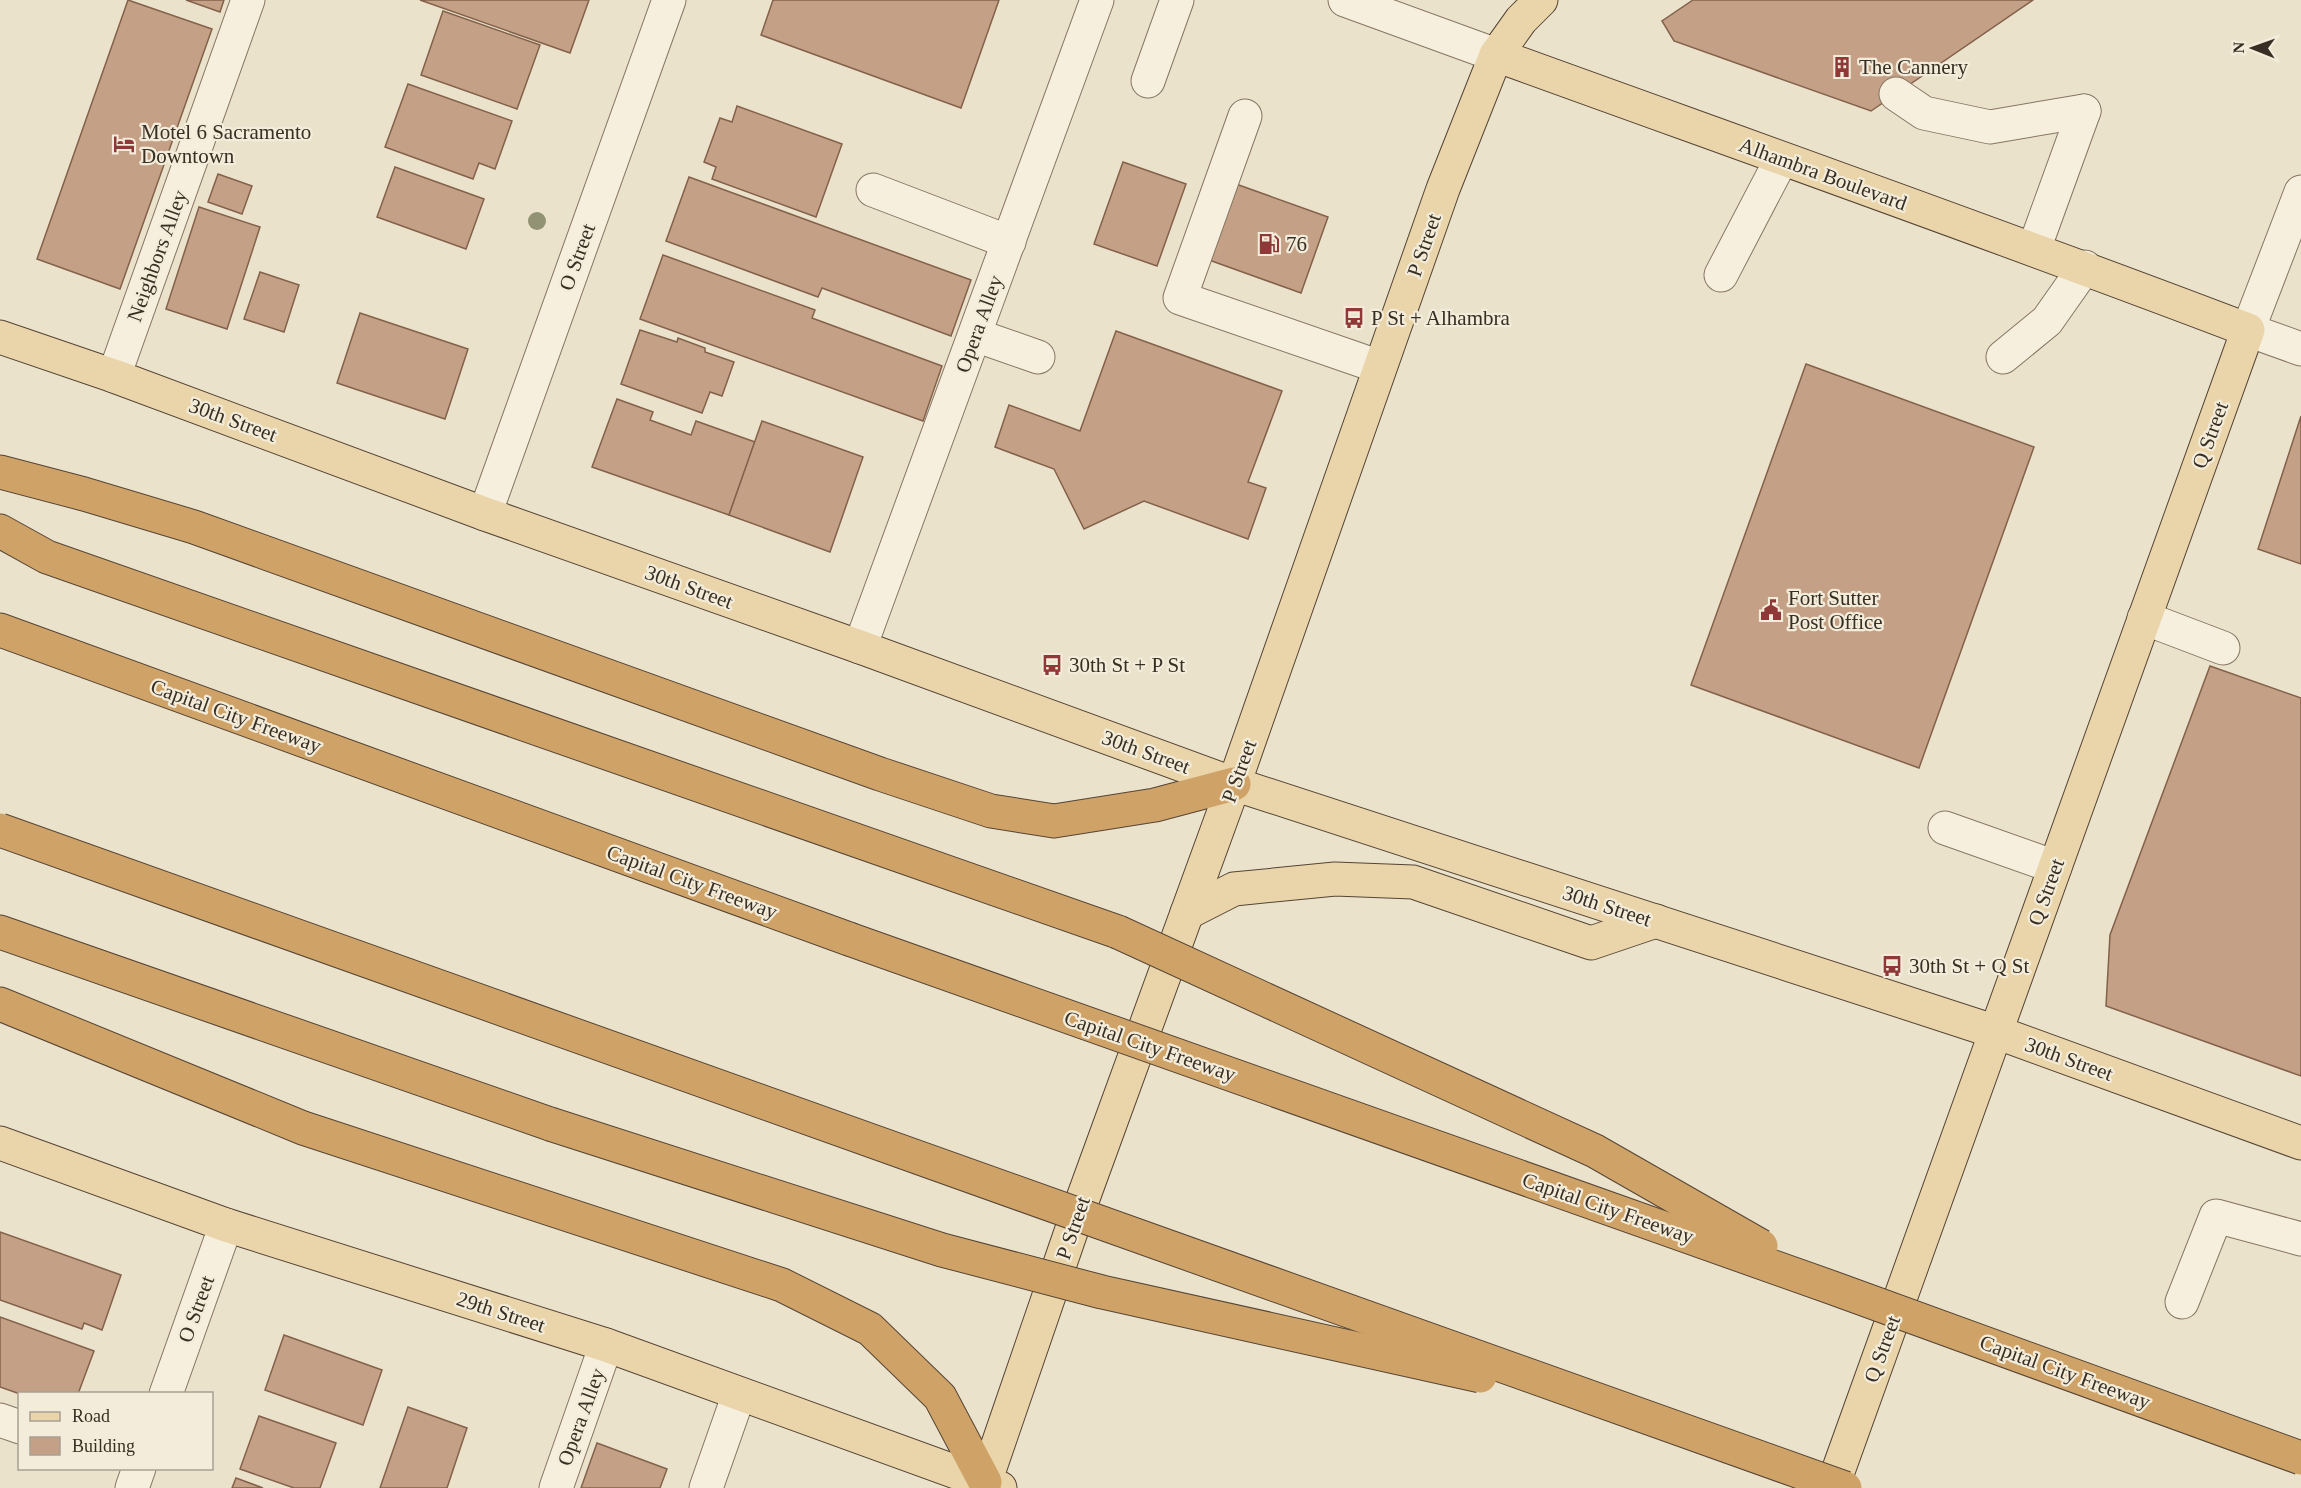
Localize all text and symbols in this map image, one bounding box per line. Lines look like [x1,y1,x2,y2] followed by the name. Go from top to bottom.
[2223,18,2283,78] north arrow
[2230,41,2247,54] text: N
[1830,55,1854,79] building icon: The Cannery
[1859,55,1969,79] place label: The Cannery
[141,120,311,168] place label: Motel 6 Sacramento Downtown
[112,132,136,156] hotel icon: Motel 6 Sacramento Downtown
[1736,133,1911,216] street label: Alhambra Boulevard
[122,186,192,325] street label: Neighbors Alley
[1402,210,1446,280] street label: P Street
[554,220,600,294] street label: O Street
[1257,232,1281,256] fuel station icon: 76
[1286,232,1307,256] place label: 76
[950,271,1008,376] street label: Opera Alley
[1342,306,1366,330] bus stop icon: P St + Alhambra
[1371,306,1510,330] place label: P St + Alhambra
[186,393,280,447] street label: 30th Street
[2187,398,2233,472] street label: Q Street
[642,560,736,614] street label: 30th Street
[1788,586,1883,634] place label: Fort Sutter Post Office
[1759,598,1783,622] public building icon: Fort Sutter Post Office
[1040,653,1064,677] bus stop icon: 30th St + P St
[1069,653,1185,677] place label: 30th St + P St
[147,674,325,758] street label: Capital City Freeway
[1099,725,1193,779] street label: 30th Street
[1217,736,1261,806] street label: P Street
[603,840,781,924] street label: Capital City Freeway
[2023,855,2069,929] street label: Q Street
[1560,880,1654,932] street label: 30th Street
[1880,954,1904,978] bus stop icon: 30th St + Q St
[1909,954,2030,978] place label: 30th St + Q St
[1061,1005,1239,1087] street label: Capital City Freeway
[2022,1032,2116,1086] street label: 30th Street
[1519,1167,1697,1249] street label: Capital City Freeway
[1051,1193,1095,1263] street label: P Street
[173,1272,219,1346] street label: O Street
[454,1286,548,1338] street label: 29th Street
[1859,1312,1905,1386] street label: Q Street
[1976,1330,2154,1414] street label: Capital City Freeway
[552,1364,610,1469] street label: Opera Alley
[18,1392,213,1470] legend
[72,1406,110,1426] text: Road
[72,1436,135,1456] text: Building

